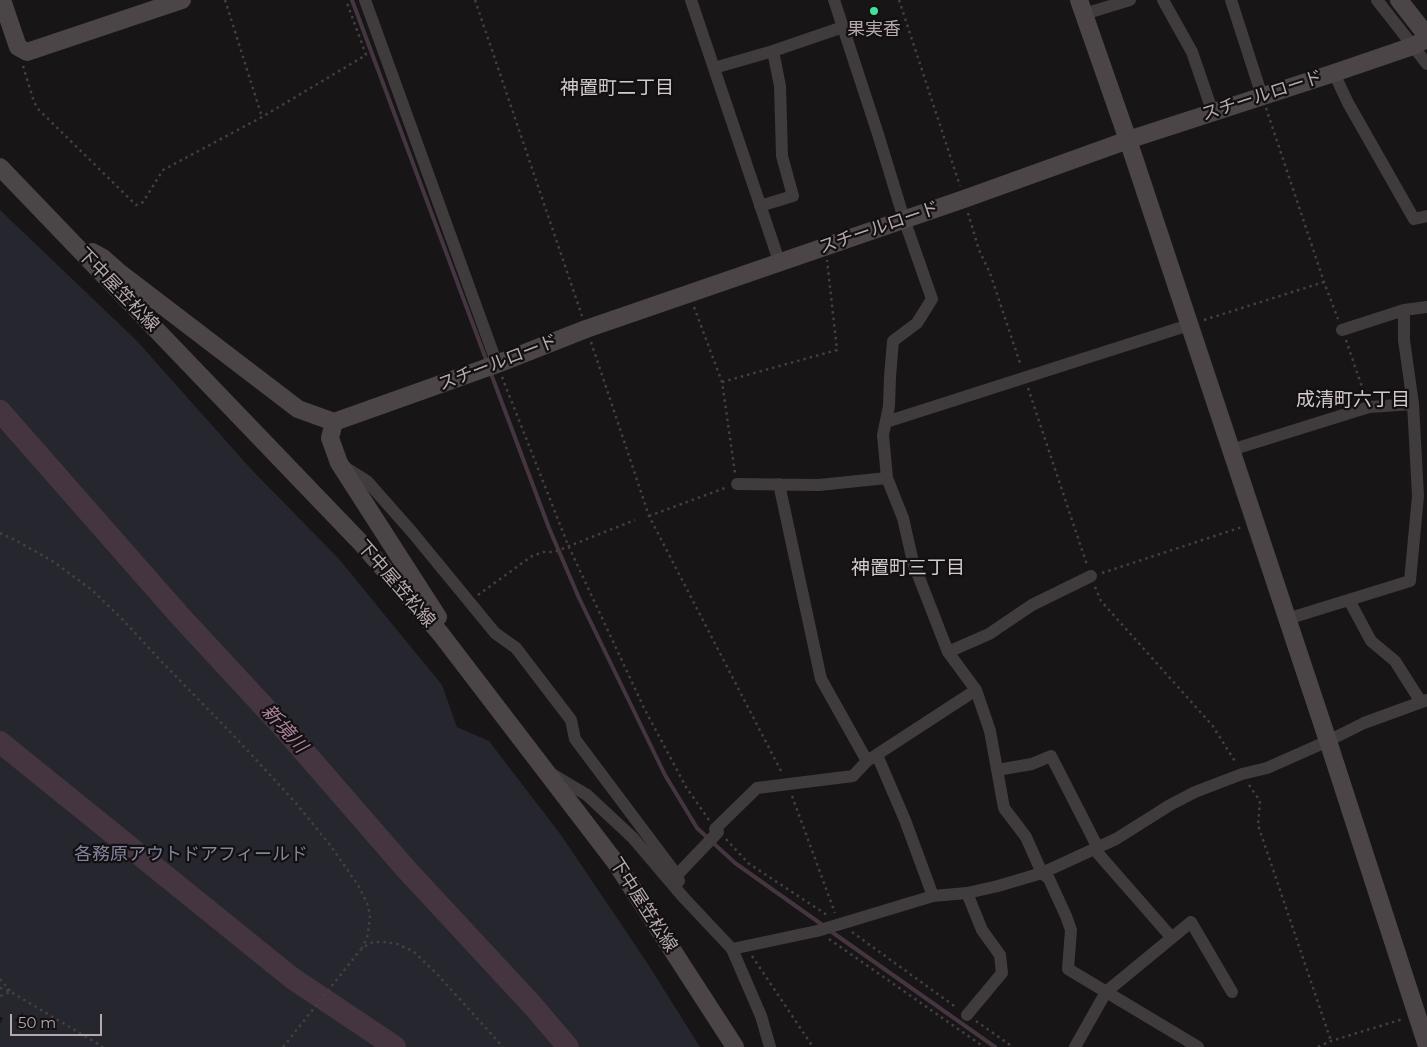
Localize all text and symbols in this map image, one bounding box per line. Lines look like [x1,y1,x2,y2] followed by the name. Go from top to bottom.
[868,5,880,17] marker: 果実香
[847,19,901,41] place label: 果実香
[1199,66,1325,126] street label: スチールロード
[560,77,674,99] district label: 神置町二丁目
[816,197,942,259] street label: スチールロード
[73,244,163,336] street label: 下中屋笠松線
[435,330,561,396] street label: スチールロード
[1296,389,1410,411] district label: 成清町六丁目
[352,536,440,632] street label: 下中屋笠松線
[851,557,965,579] district label: 神置町三丁目
[256,700,312,758] water label: 新境川
[74,844,308,866] park label: 各務原アウトドアフィールド
[605,854,681,956] street label: 下中屋笠松線
[12,1004,105,1036] scale bar
[18,1013,56,1032] text: 50 m

